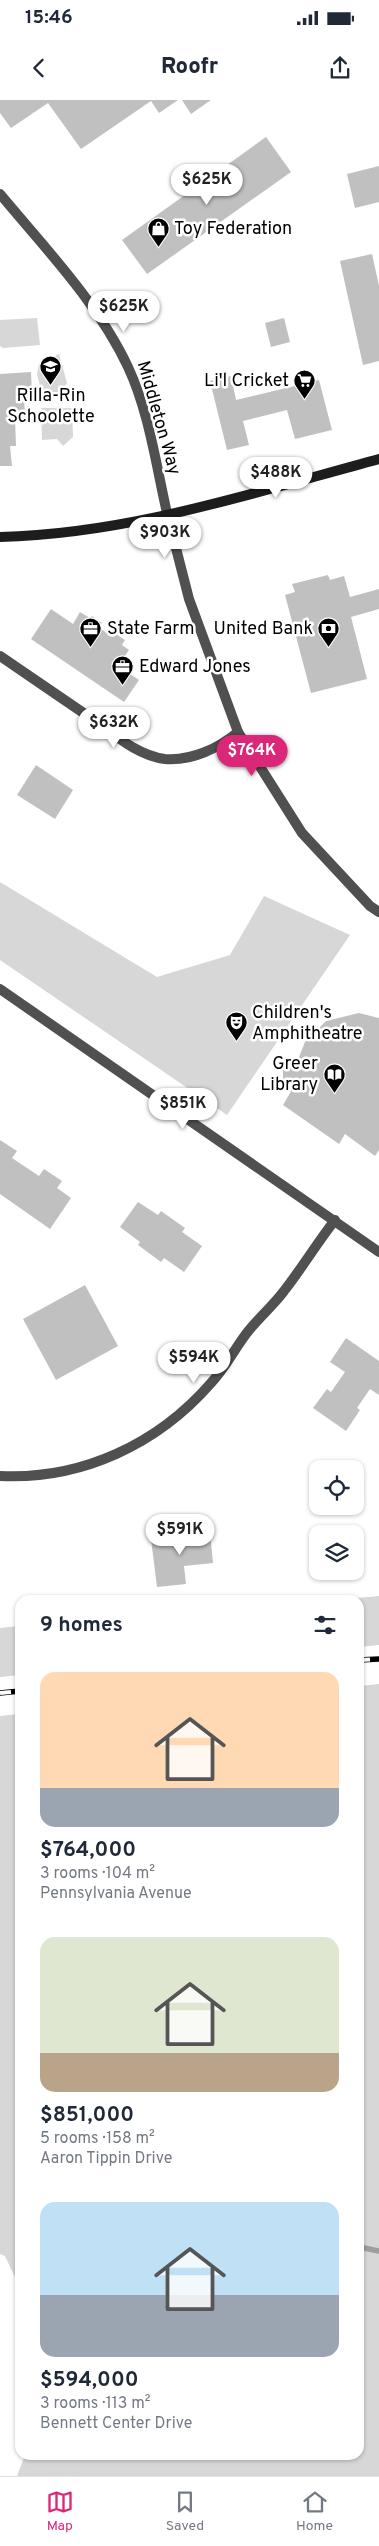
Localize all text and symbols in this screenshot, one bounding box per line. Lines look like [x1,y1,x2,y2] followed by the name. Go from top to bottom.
[25,6,73,30] text: 15:46
[25,54,53,82] icon: back
[161,54,218,81] text: Roofr
[326,54,354,82] icon: share
[172,164,242,206] pin: $625K
[182,170,232,190] text: $625K
[146,217,170,248] shop icon: Toy Federation
[174,218,292,241] place label: Toy Federation
[89,290,159,333] pin: $625K
[99,297,149,317] text: $625K
[39,354,63,385] school or university icon: Rilla-Rin Schoolette
[131,358,185,478] street label: Middleton Way
[293,369,317,400] supermarket icon: Li'l Cricket
[204,370,289,393] place label: Li'l Cricket
[7,385,95,429] place label: Rilla-Rin Schoolette
[241,456,311,499] pin: $488K
[250,463,302,483] text: $488K
[130,516,200,559] pin: $903K
[140,523,190,543] text: $903K
[79,617,103,648] office icon: State Farm
[317,617,341,648] bank icon: United Bank
[107,618,195,641] place label: State Farm
[214,618,313,641] place label: United Bank
[111,655,135,686] office icon: Edward Jones
[139,656,251,679] place label: Edward Jones
[79,706,149,749] pin: $632K
[89,713,139,733] text: $632K
[217,734,287,777] pin: $764K
[228,741,276,761] text: $764K
[252,1002,363,1046] place label: Children's Amphitheatre
[224,1011,248,1042] theatre icon: Children's Amphitheatre
[260,1053,318,1097] place label: Greer Library
[322,1062,346,1093] library icon: Greer Library
[148,1088,218,1130] pin: $851K
[159,1094,207,1114] text: $851K
[159,1342,229,1384] pin: $594K
[169,1348,219,1368] text: $594K
[309,1460,364,1580] map controls
[309,1460,364,1515] button: locate
[145,1514,215,1556] pin: $591K
[157,1520,203,1540] text: $591K
[309,1525,364,1580] button: layers
[311,1611,339,1639] icon: filters
[40,1612,123,1639] text: 9 homes
[145,1704,235,1794] icon: home
[40,1837,136,1864] text: $764,000
[40,1864,155,1884] text: 3 rooms · 104 m²
[40,1884,192,1904] text: Pennsylvania Avenue
[145,1969,235,2059] icon: home
[40,2102,134,2129] text: $851,000
[40,2129,155,2149] text: 5 rooms · 158 m²
[40,2149,172,2169] text: Aaron Tippin Drive
[145,2234,235,2324] icon: home
[40,2367,139,2394] text: $594,000
[40,2394,151,2414] text: 3 rooms · 113 m²
[40,2414,192,2434] text: Bennett Center Drive
[46,2488,74,2535] tab: Map
[166,2488,204,2535] tab: Saved
[296,2488,333,2535] tab: Home

